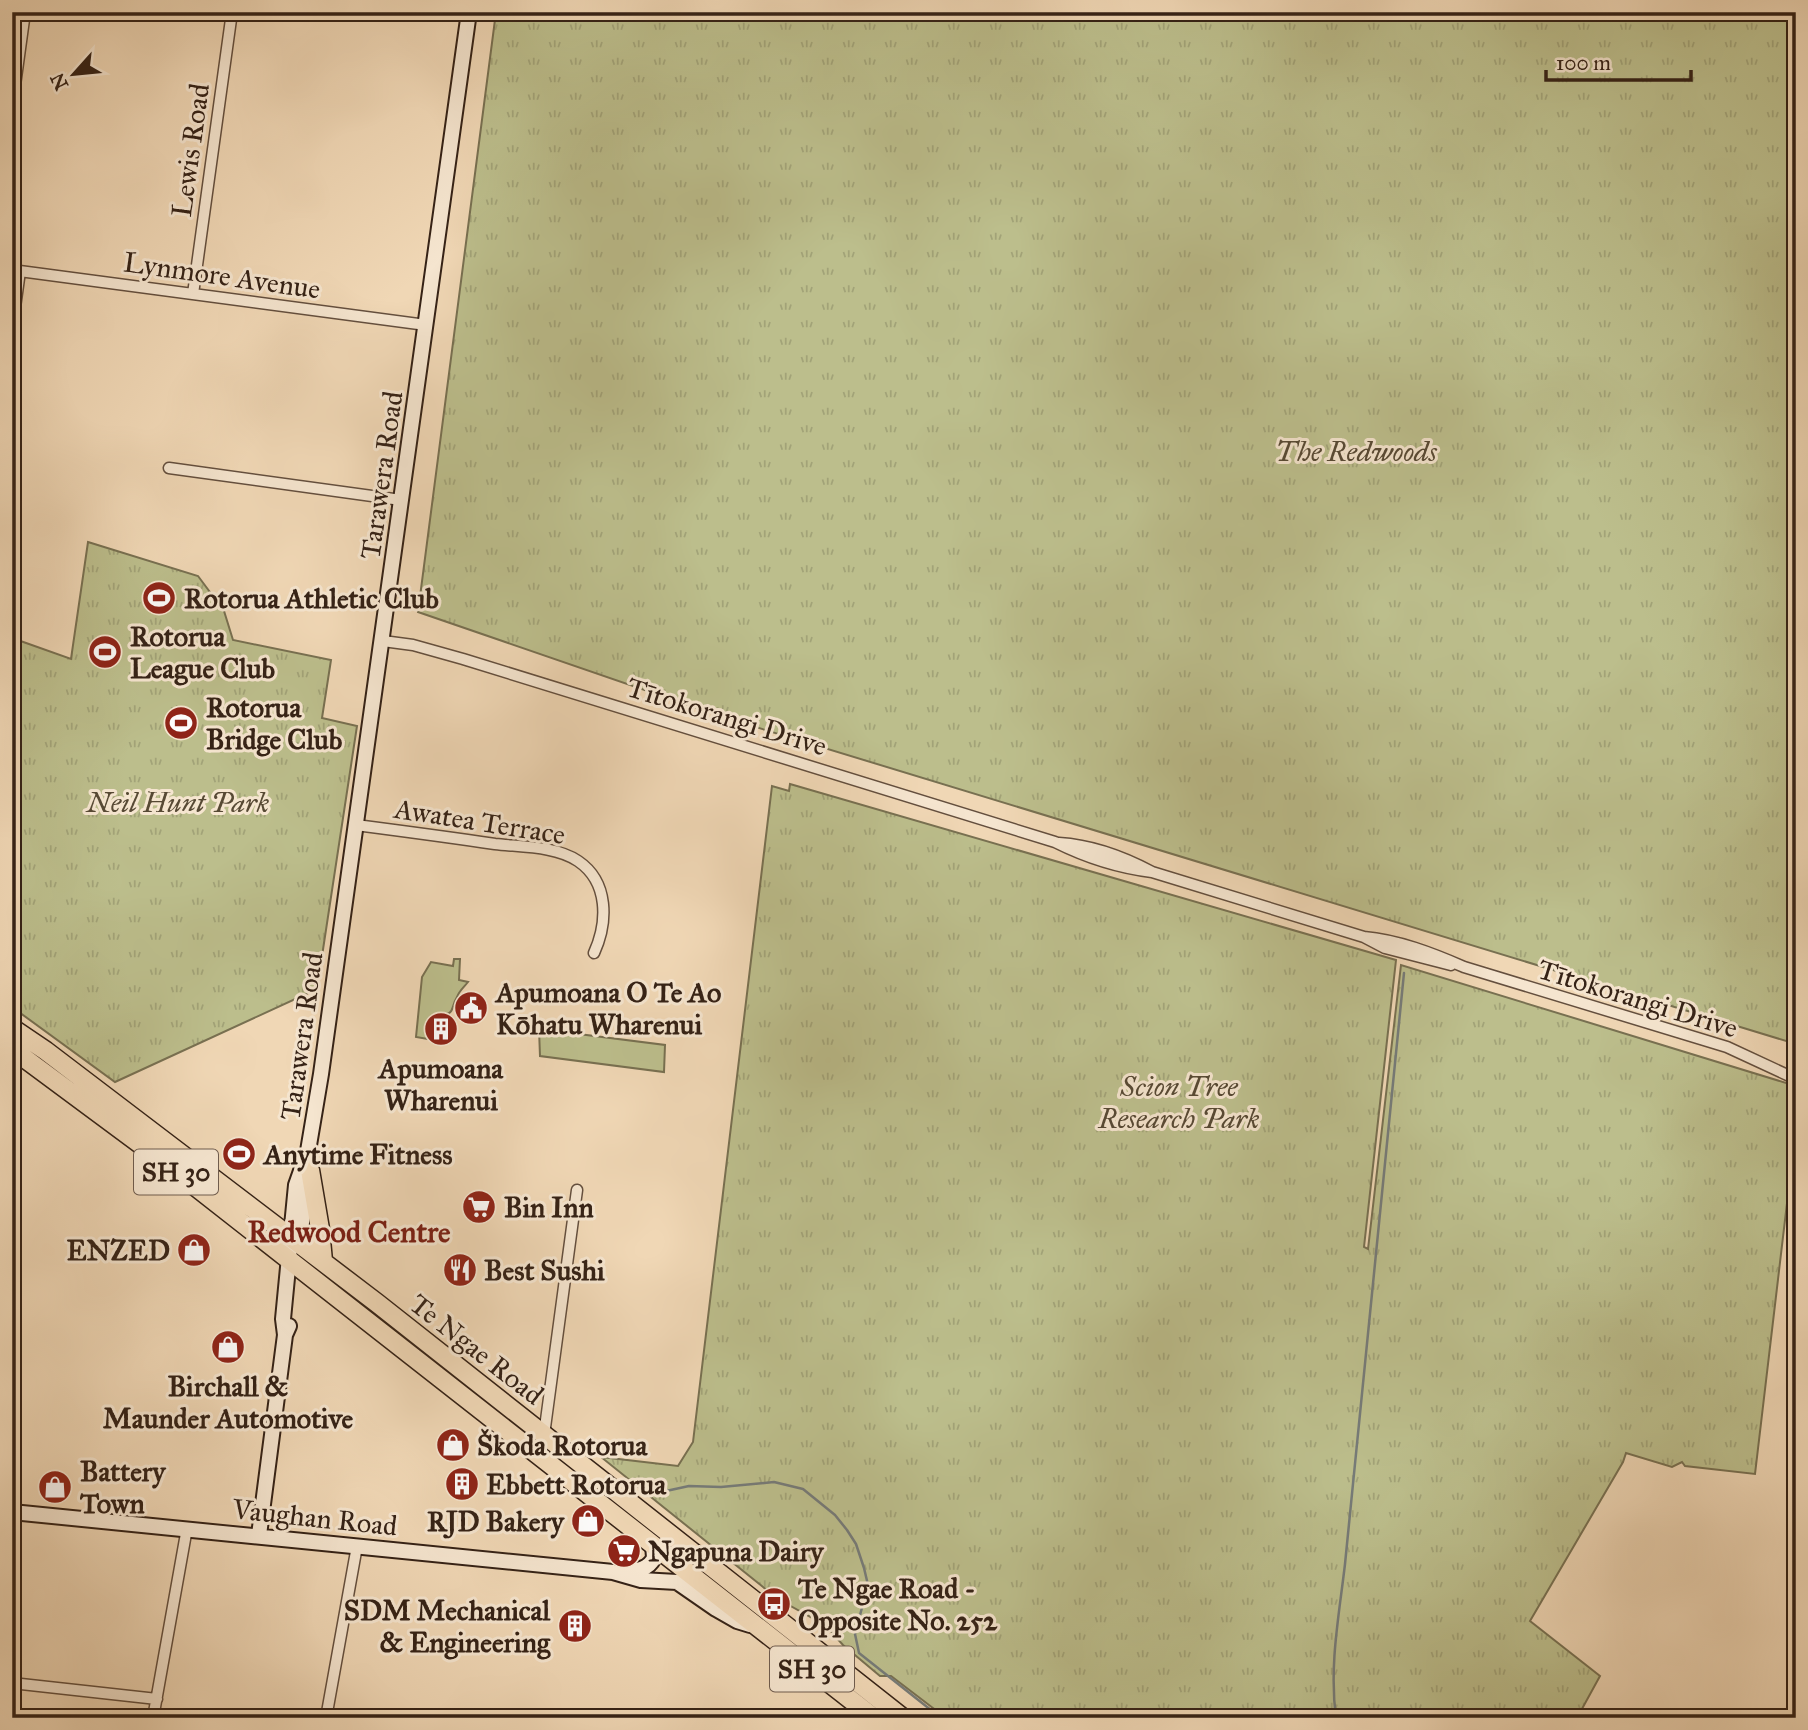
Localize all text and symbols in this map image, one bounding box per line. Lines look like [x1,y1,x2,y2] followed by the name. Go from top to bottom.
[38,38,108,108] north arrow
[1546,38,1691,82] scale bar
[1556,50,1611,76] text: 100 m
[45,69,73,94] text: N
[164,81,217,219] street label: Lewis Road
[121,244,323,307] street label: Lynmore Avenue
[352,389,411,561] street label: Tarawera Road
[1275,434,1438,469] park label: The Redwoods
[140,579,178,617] sports icon: Rotorua Athletic Club
[184,581,439,616] place label: Rotorua Athletic Club
[130,619,276,686] place label: Rotorua League Club
[86,633,124,671] sports icon: Rotorua League Club
[623,669,831,764] street label: Tītokorangi Drive
[206,690,343,757] place label: Rotorua Bridge Club
[162,704,200,742] sports icon: Rotorua Bridge Club
[85,785,270,820] park label: Neil Hunt Park
[391,791,568,852] street label: Awatea Terrace
[272,950,331,1122] street label: Tarawera Road
[1534,951,1742,1046] street label: Tītokorangi Drive
[494,975,721,1042] place label: Apumoana O Te Ao Kōhatu Wharenui
[452,989,490,1027] public building icon: Apumoana O Te Ao Kōhatu Wharenui
[422,1010,460,1048] building icon: Apumoana Wharenui
[377,1051,504,1118] place label: Apumoana Wharenui
[1097,1069,1260,1136] park label: Scion Tree Research Park
[220,1135,258,1173] sports icon: Anytime Fitness
[262,1137,452,1172] place label: Anytime Fitness
[134,1149,218,1194] road number: SH 30
[460,1188,498,1226] supermarket icon: Bin Inn
[504,1190,594,1225] place label: Bin Inn
[247,1214,451,1250] district label: Redwood Centre
[175,1231,213,1269] shop icon: ENZED
[67,1233,170,1268] place label: ENZED
[441,1251,479,1289] restaurant icon: Best Sushi
[484,1253,605,1288] place label: Best Sushi
[403,1286,551,1413] street label: Te Ngae Road
[209,1328,247,1366] shop icon: Birchall & Maunder Automotive
[103,1369,354,1436] place label: Birchall & Maunder Automotive
[434,1426,472,1464] shop icon: Škoda Rotorua
[477,1428,649,1463] place label: Škoda Rotorua
[80,1454,166,1521] place label: Battery Town
[443,1465,481,1503] building icon: Ebbett Rotorua
[486,1467,667,1502] place label: Ebbett Rotorua
[36,1468,74,1506] shop icon: Battery Town
[230,1491,399,1544] street label: Vaughan Road
[569,1502,607,1540] shop icon: RJD Bakery
[427,1504,565,1539] place label: RJD Bakery
[605,1532,643,1570] supermarket icon: Ngapuna Dairy
[648,1534,824,1569] place label: Ngapuna Dairy
[798,1571,998,1638] place label: Te Ngae Road - Opposite No. 252
[755,1585,793,1623] bus stop icon: Te Ngae Road - Opposite No. 252
[344,1593,551,1660] place label: SDM Mechanical & Engineering
[556,1607,594,1645] building icon: SDM Mechanical & Engineering
[770,1646,854,1692] road number: SH 30

